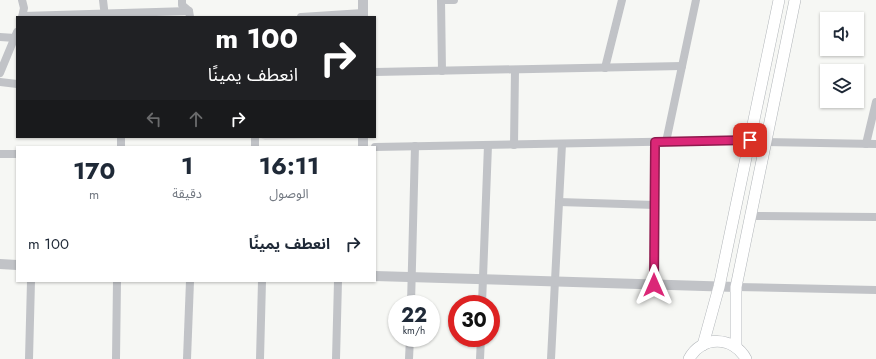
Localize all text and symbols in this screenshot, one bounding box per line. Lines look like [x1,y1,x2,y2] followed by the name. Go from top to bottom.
[820,12,864,108] map controls
[820,12,864,56] button: sound
[215,18,298,59] text: 100 m
[312,32,364,84] icon: right
[208,62,298,88] text: انعطف يمينًا
[820,64,864,108] button: layers
[143,108,165,130] icon: left
[185,108,207,130] icon: ahead
[227,108,249,130] icon: right
[733,123,767,157] pin
[739,129,761,151] icon: arrive
[181,148,193,183] text: 1
[259,148,319,183] text: 16:11
[73,153,115,188] text: 170
[172,184,202,203] text: دقيقة
[269,184,309,203] text: الوصول
[89,185,99,204] text: m
[28,233,69,255] text: 100 m
[249,233,330,255] text: انعطف يمينًا
[342,233,364,255] icon: right
[633,264,675,306] position arrow
[448,295,500,347] speed limit sign: 30
[401,301,427,330] text: 22
[403,323,425,338] text: km/h

